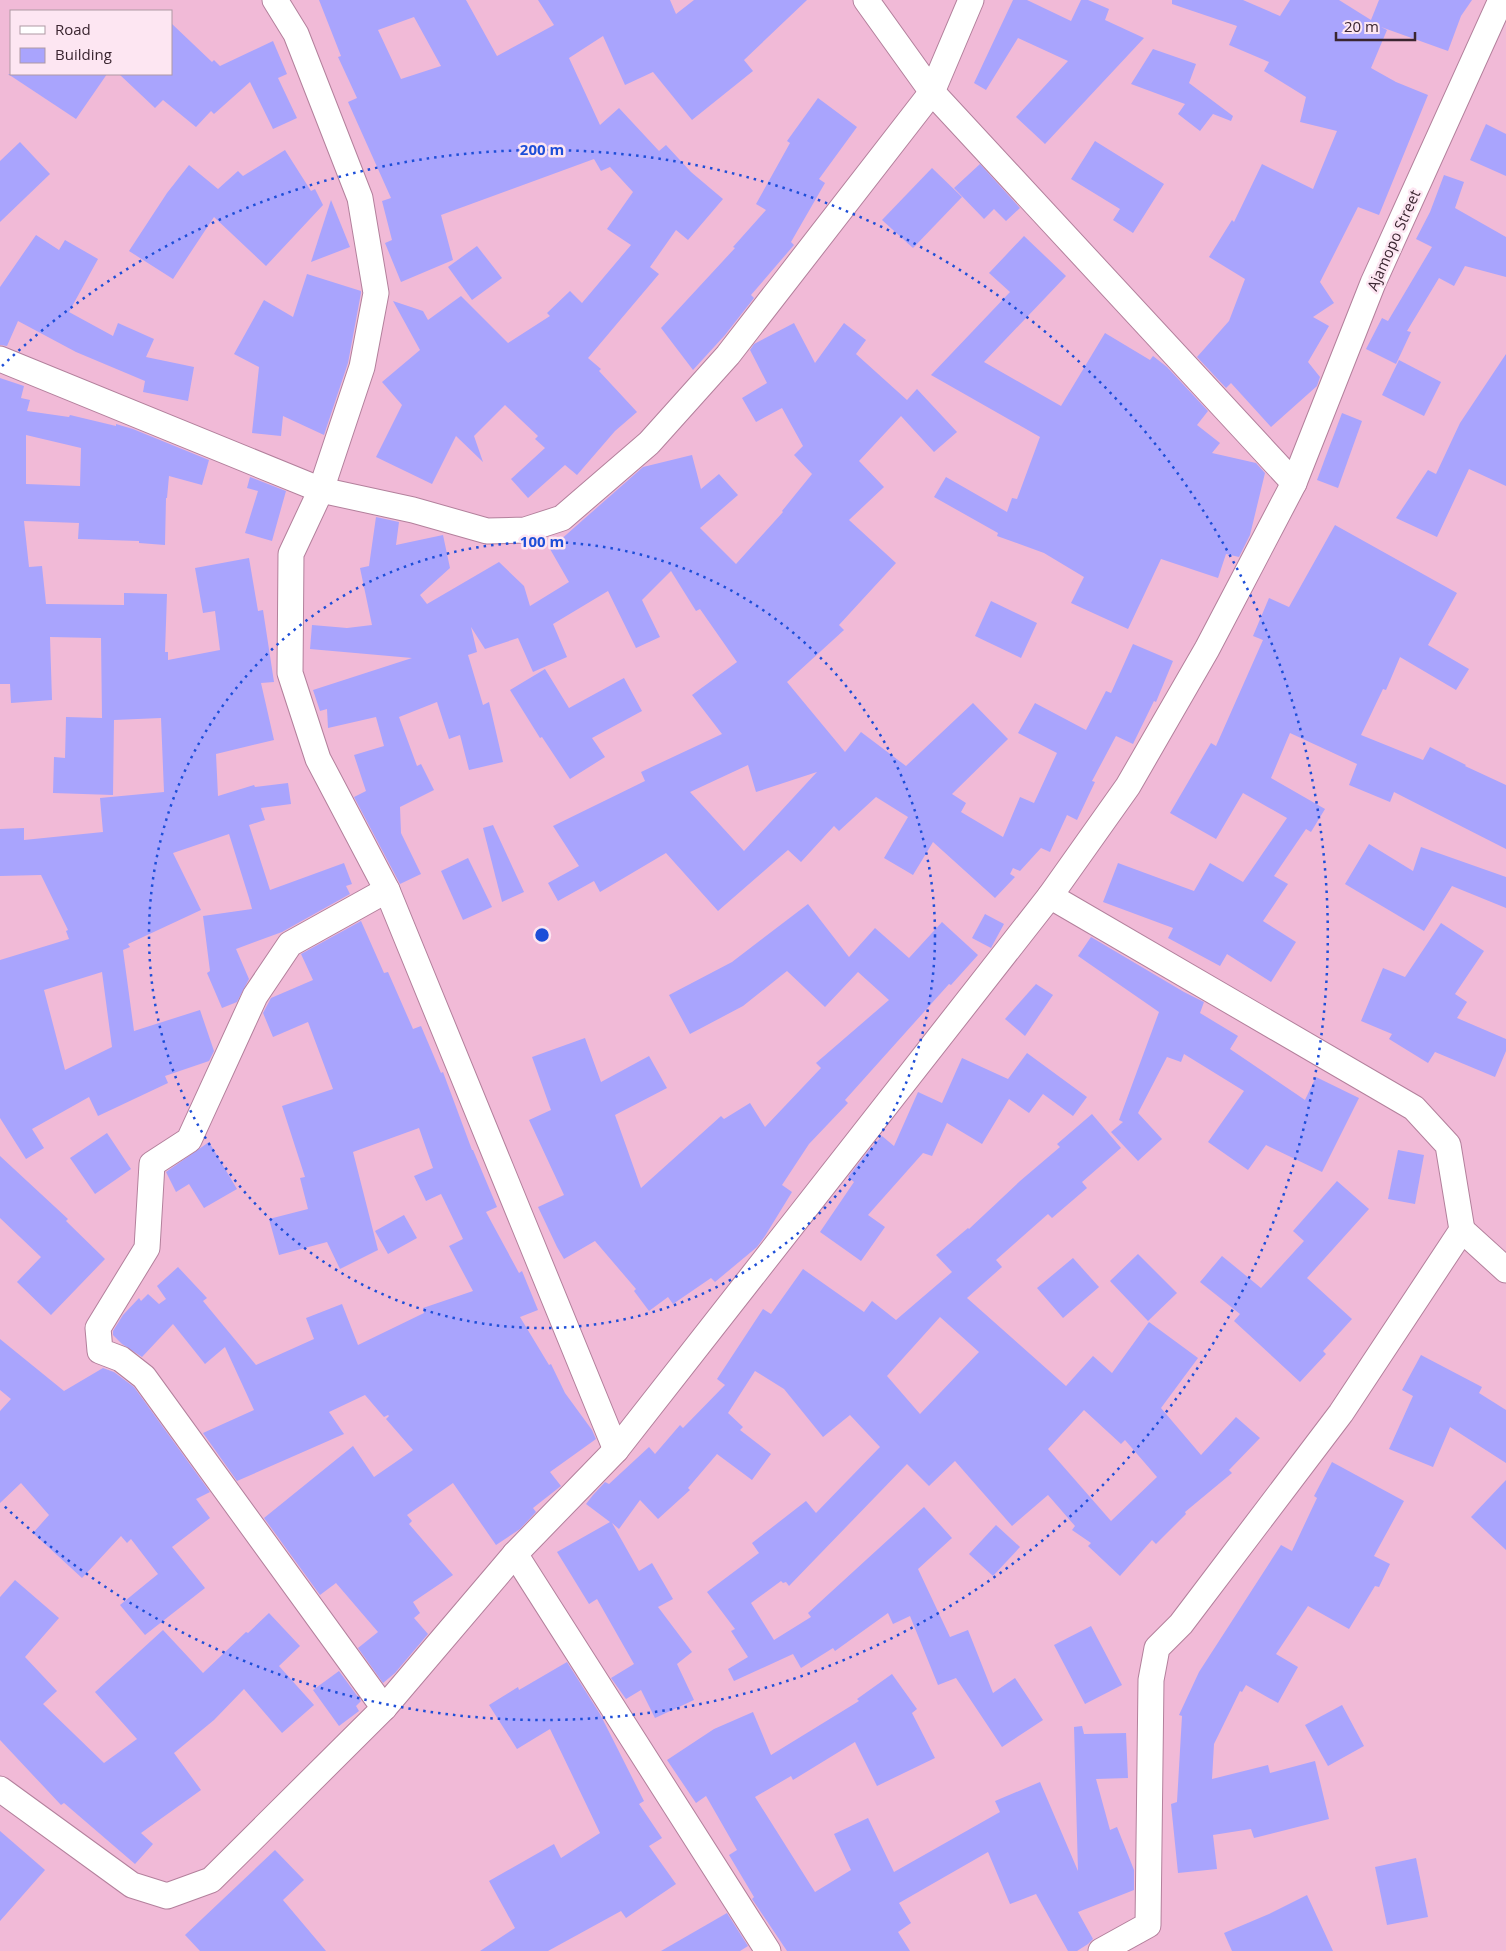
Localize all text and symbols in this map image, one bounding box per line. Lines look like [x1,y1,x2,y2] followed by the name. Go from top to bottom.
[10,10,172,75] legend
[1336,10,1415,42] scale bar
[1344,16,1379,36] text: 20 m
[55,19,91,39] text: Road
[55,44,112,64] text: Building
[520,139,564,159] text: 200 m
[1362,186,1424,294] street label: Ajamopo Street
[520,531,564,551] text: 100 m
[533,926,551,944] centre of rings

